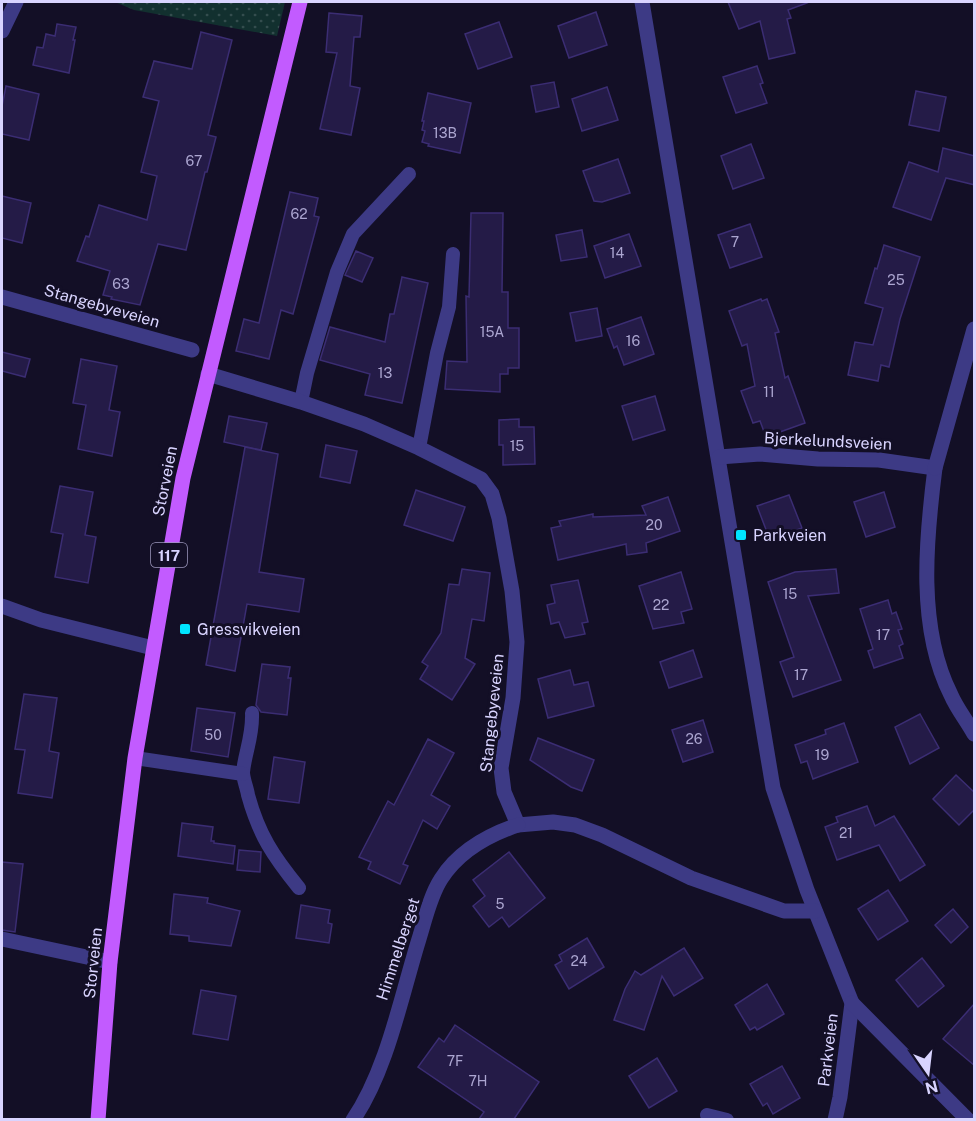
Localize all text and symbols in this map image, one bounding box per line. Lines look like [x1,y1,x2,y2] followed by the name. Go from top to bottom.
[433,125,457,141] house number: 13B
[186,153,202,169] house number: 67
[290,206,308,222] house number: 62
[731,234,739,250] house number: 7
[610,245,624,261] house number: 14
[887,272,905,288] house number: 25
[112,276,130,292] house number: 63
[42,280,162,332] street label: Stangebyeveien
[480,324,504,340] house number: 15A
[626,333,640,349] house number: 16
[378,365,392,381] house number: 13
[763,384,775,400] house number: 11
[764,428,892,454] street label: Bjerkelundsveien
[510,438,524,454] house number: 15
[149,444,181,518] street label: Storveien
[646,517,662,533] house number: 20
[753,526,827,545] place label: Parkveien
[734,528,748,542] marker: Parkveien
[151,543,187,567] road number: 117
[783,586,797,602] house number: 15
[653,597,669,613] house number: 22
[197,620,301,639] place label: Gressvikveien
[178,622,192,636] marker: Gressvikveien
[876,627,890,643] house number: 17
[476,653,508,773] street label: Stangebyeveien
[794,667,808,683] house number: 17
[204,727,222,743] house number: 50
[685,731,703,747] house number: 26
[815,747,829,763] house number: 19
[839,825,853,841] house number: 21
[372,895,424,1003] street label: Himmelberget
[496,896,505,912] house number: 5
[80,927,106,999] street label: Storveien
[570,953,588,969] house number: 24
[814,1012,842,1088] street label: Parkveien
[898,1043,958,1103] north arrow
[447,1053,463,1069] house number: 7F
[468,1073,488,1089] house number: 7H
[923,1076,940,1098] text: N

